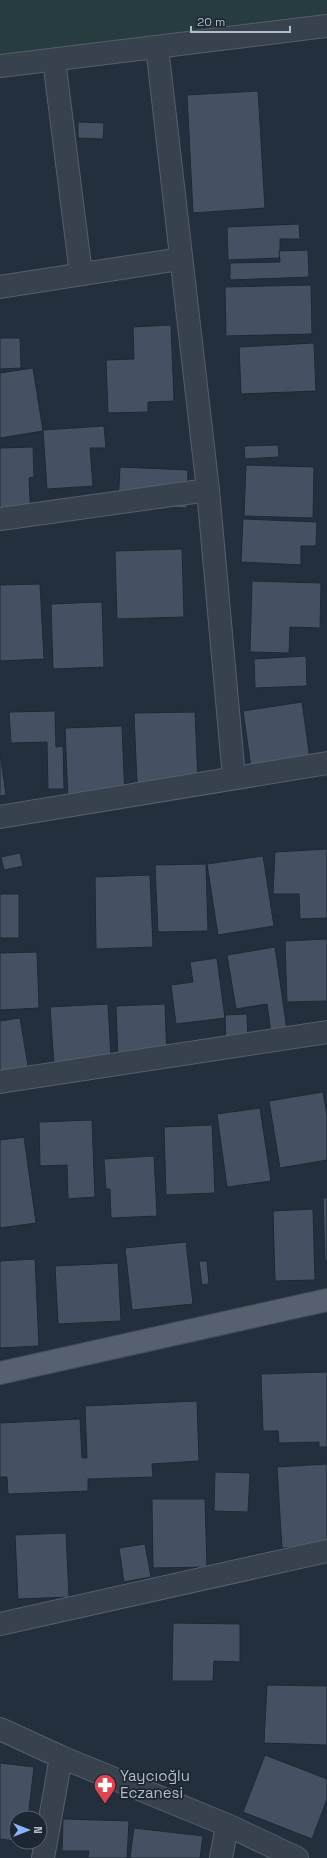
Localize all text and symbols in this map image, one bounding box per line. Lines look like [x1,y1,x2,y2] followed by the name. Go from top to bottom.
[191,8,290,34] scale bar
[197,14,225,30] text: 20 m
[120,1766,190,1802] place label: Yaycıoğlu Eczanesi
[92,1772,118,1805] pharmacy icon: Yaycıoğlu Eczanesi
[8,1810,48,1850] north arrow
[31,1826,45,1834] text: N

